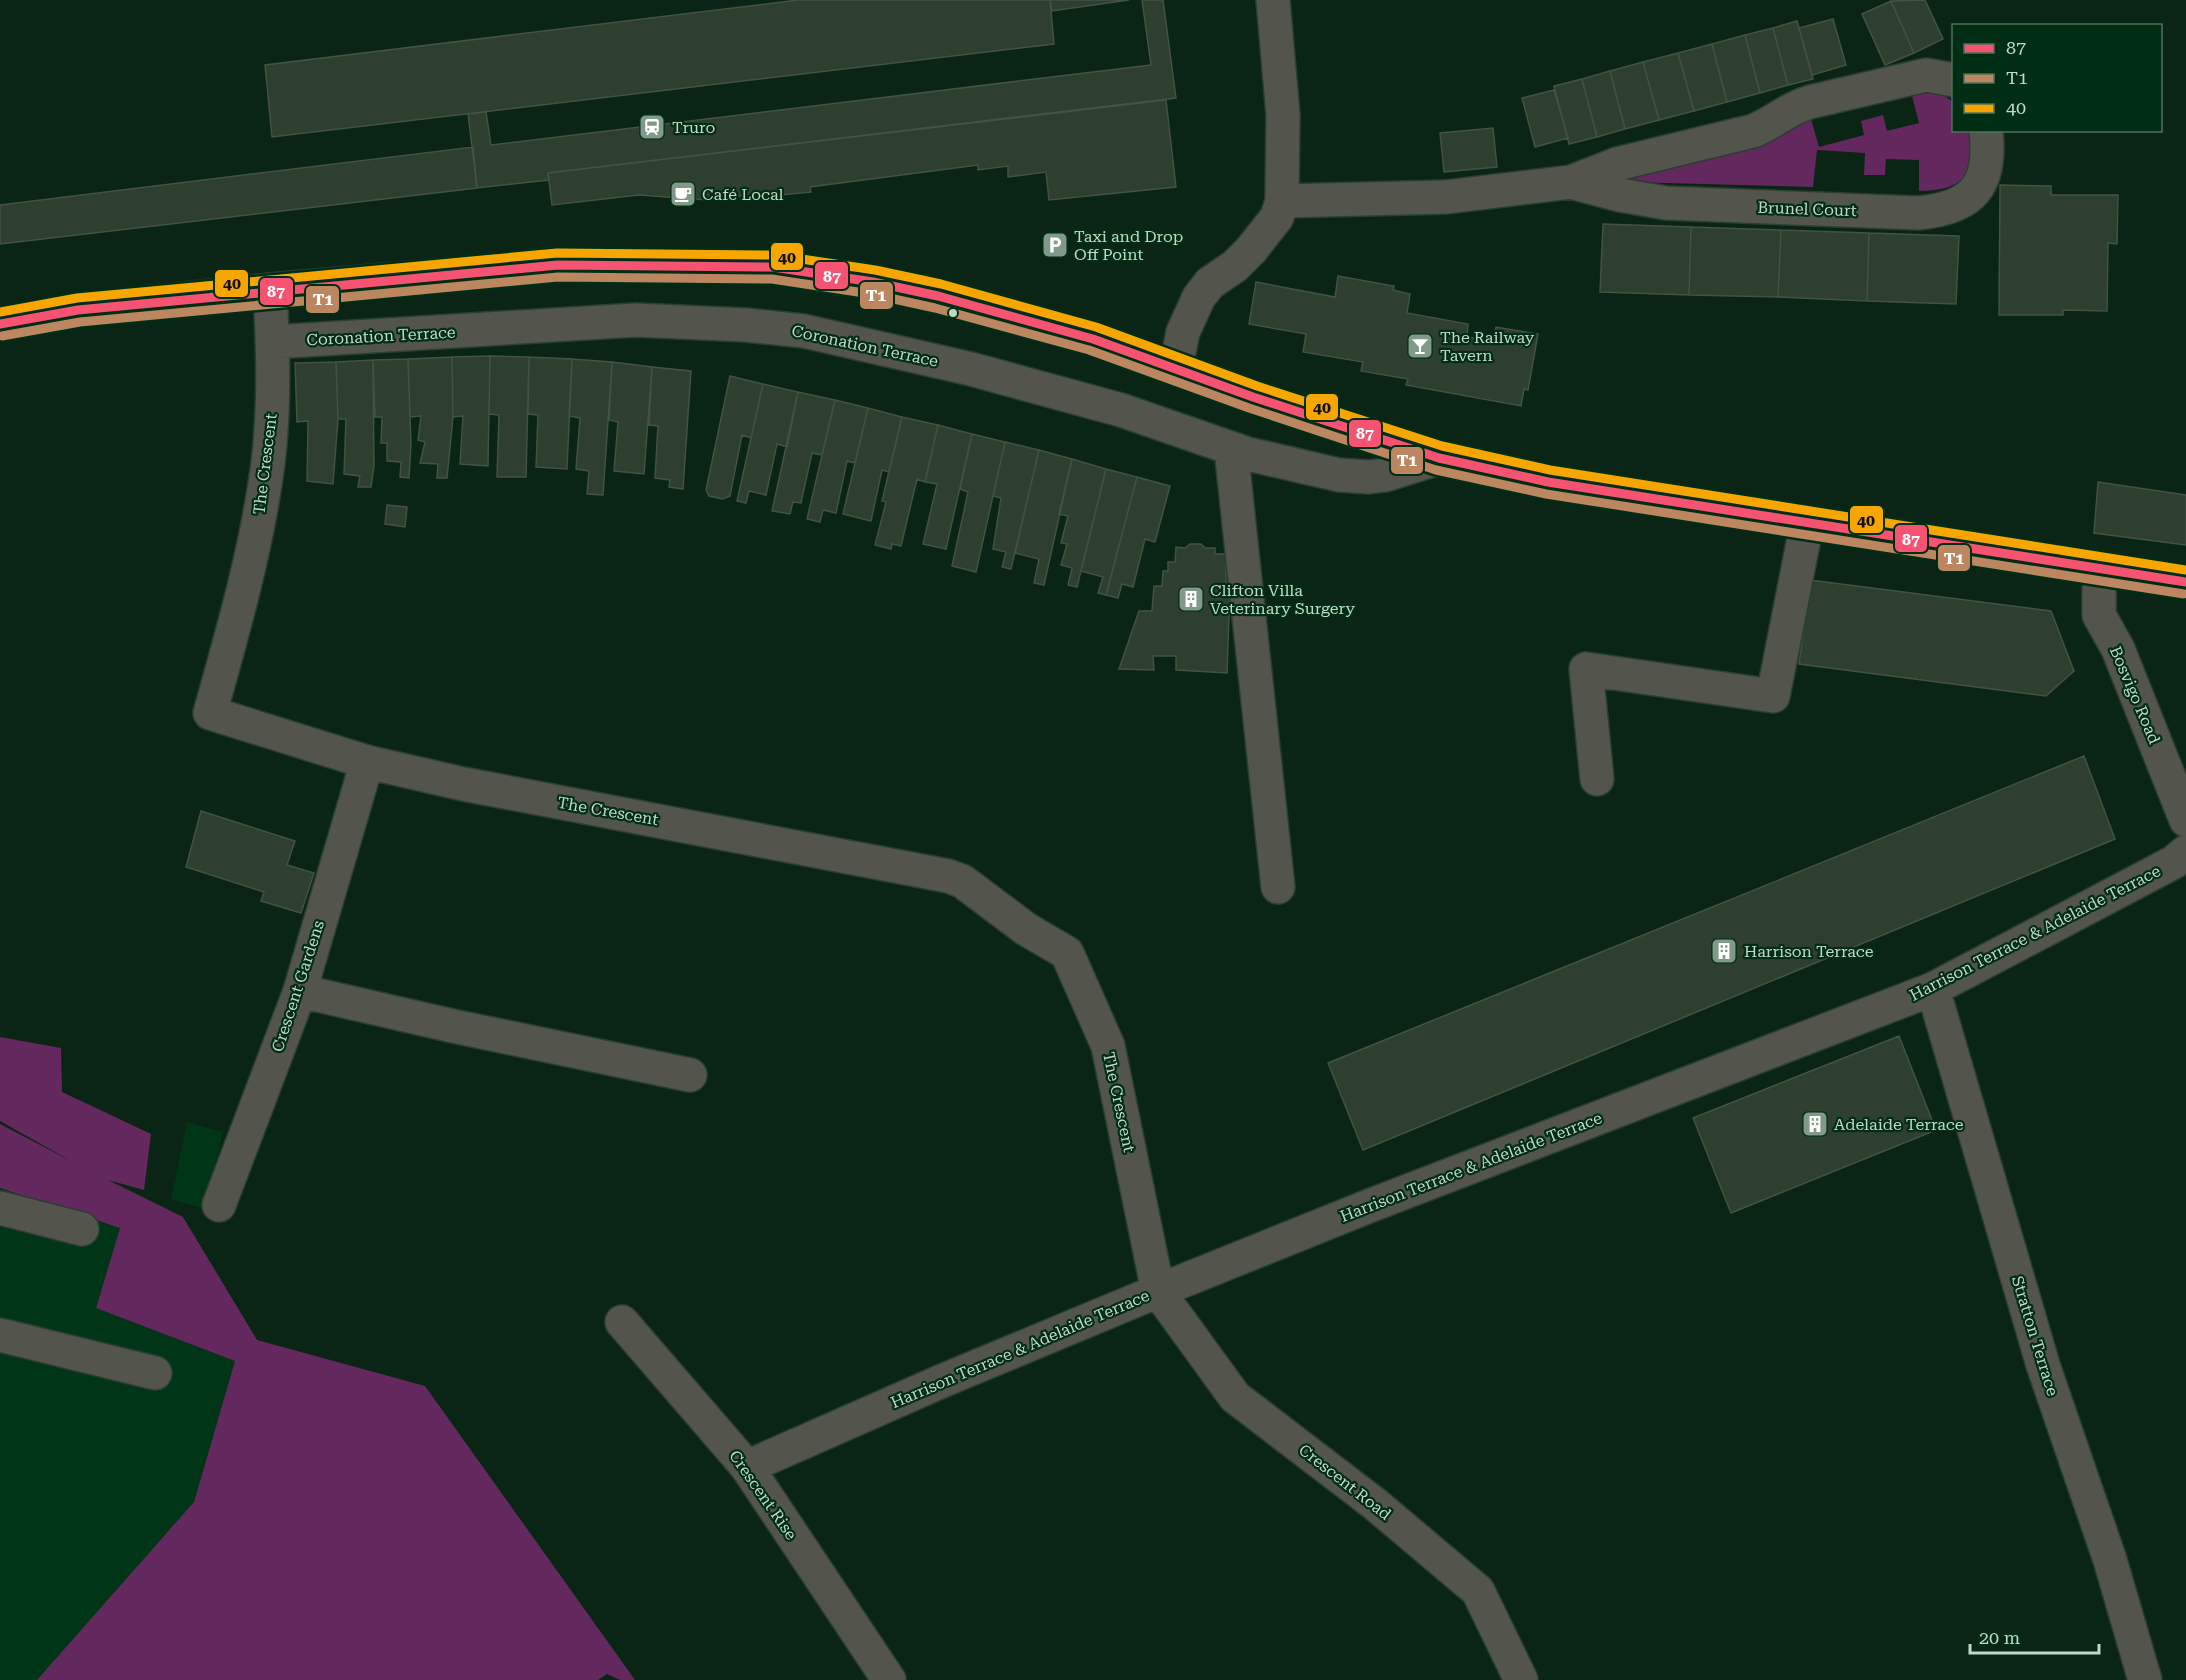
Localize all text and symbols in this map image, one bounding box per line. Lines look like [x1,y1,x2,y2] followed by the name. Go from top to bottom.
[1952,24,2162,132] legend
[2006,37,2026,58] text: 87
[2006,67,2028,88] text: T1
[2006,97,2026,118] text: 40
[637,112,667,142] station icon: Truro
[672,118,716,137] place label: Truro
[668,179,698,209] cafe icon: Café Local
[702,185,784,204] place label: Café Local
[1757,198,1857,220] street label: Brunel Court
[1074,227,1183,264] place label: Taxi and Drop Off Point
[1040,230,1070,260] parking icon: Taxi and Drop Off Point
[770,242,804,271] line badge: 40
[778,248,796,267] text: 40
[814,261,849,290] line badge: 87
[823,267,841,286] text: 87
[214,269,249,298] line badge: 40
[223,274,241,293] text: 40
[259,277,294,306] line badge: 87
[859,281,894,310] line badge: T1
[267,282,285,301] text: 87
[305,285,340,314] line badge: T1
[866,286,886,305] text: T1
[313,290,333,309] text: T1
[947,307,959,319] unlabelled marker
[790,321,940,371] street label: Coronation Terrace
[306,323,456,349] street label: Coronation Terrace
[1440,328,1535,365] place label: The Railway Tavern
[1405,331,1435,361] bar icon: The Railway Tavern
[1305,393,1339,421] line badge: 40
[1313,398,1331,417] text: 40
[249,412,281,516] street label: The Crescent
[1348,419,1382,448] line badge: 87
[1356,424,1374,443] text: 87
[1390,446,1424,475] line badge: T1
[1397,451,1417,470] text: T1
[1849,505,1884,534] line badge: 40
[1857,511,1875,530] text: 40
[1894,524,1928,553] line badge: 87
[1902,530,1920,549] text: 87
[1937,544,1971,572] line badge: T1
[1944,549,1964,568] text: T1
[1210,581,1355,618] place label: Clifton Villa Veterinary Surgery
[1176,584,1206,614] building icon: Clifton Villa Veterinary Surgery
[2106,643,2164,747] street label: Bosvigo Road
[556,793,660,829] street label: The Crescent
[1906,861,2164,1005] street label: Harrison Terrace & Adelaide Terrace
[268,918,328,1054] street label: Crescent Gardens
[1709,936,1739,966] building icon: Harrison Terrace
[1744,942,1874,961] place label: Harrison Terrace
[1099,1050,1139,1154] street label: The Crescent
[1337,1108,1605,1226] street label: Harrison Terrace & Adelaide Terrace
[1800,1109,1830,1139] building icon: Adelaide Terrace
[1834,1115,1964,1134] place label: Adelaide Terrace
[2008,1274,2062,1399] street label: Stratton Terrace
[888,1286,1152,1412] street label: Harrison Terrace & Adelaide Terrace
[1295,1440,1395,1524] street label: Crescent Road
[725,1447,801,1544] street label: Crescent Rise
[1970,1617,2099,1655] scale bar
[1979,1627,2020,1648] text: 20 m

